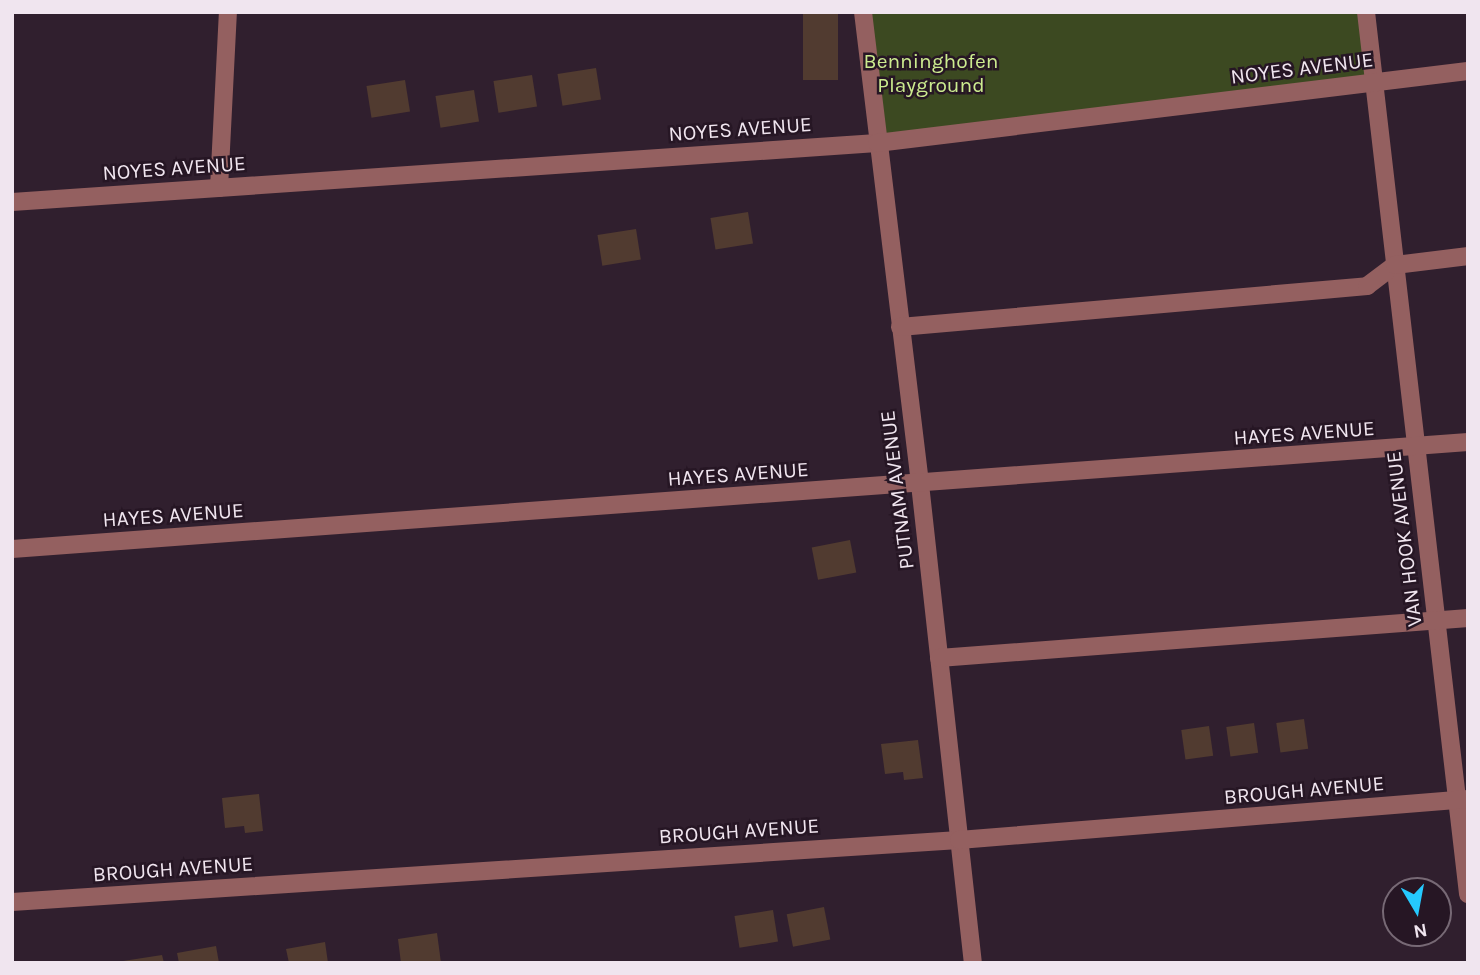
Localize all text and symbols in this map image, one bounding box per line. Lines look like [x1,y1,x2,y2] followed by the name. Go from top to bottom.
[1229,47,1375,89] street label: NOYES AVENUE
[864,48,998,98] park label: Benninghofen Playground
[668,111,812,147] street label: NOYES AVENUE
[102,150,246,186] street label: NOYES AVENUE
[875,409,919,571] street label: PUTNAM AVENUE
[1233,415,1375,451] street label: HAYES AVENUE
[1381,450,1427,628] street label: VAN HOOK AVENUE
[667,456,809,492] street label: HAYES AVENUE
[102,497,244,533] street label: HAYES AVENUE
[1223,770,1385,810] street label: BROUGH AVENUE
[658,813,820,849] street label: BROUGH AVENUE
[92,851,254,887] street label: BROUGH AVENUE
[1382,877,1452,947] north arrow
[1412,919,1429,943] text: N

